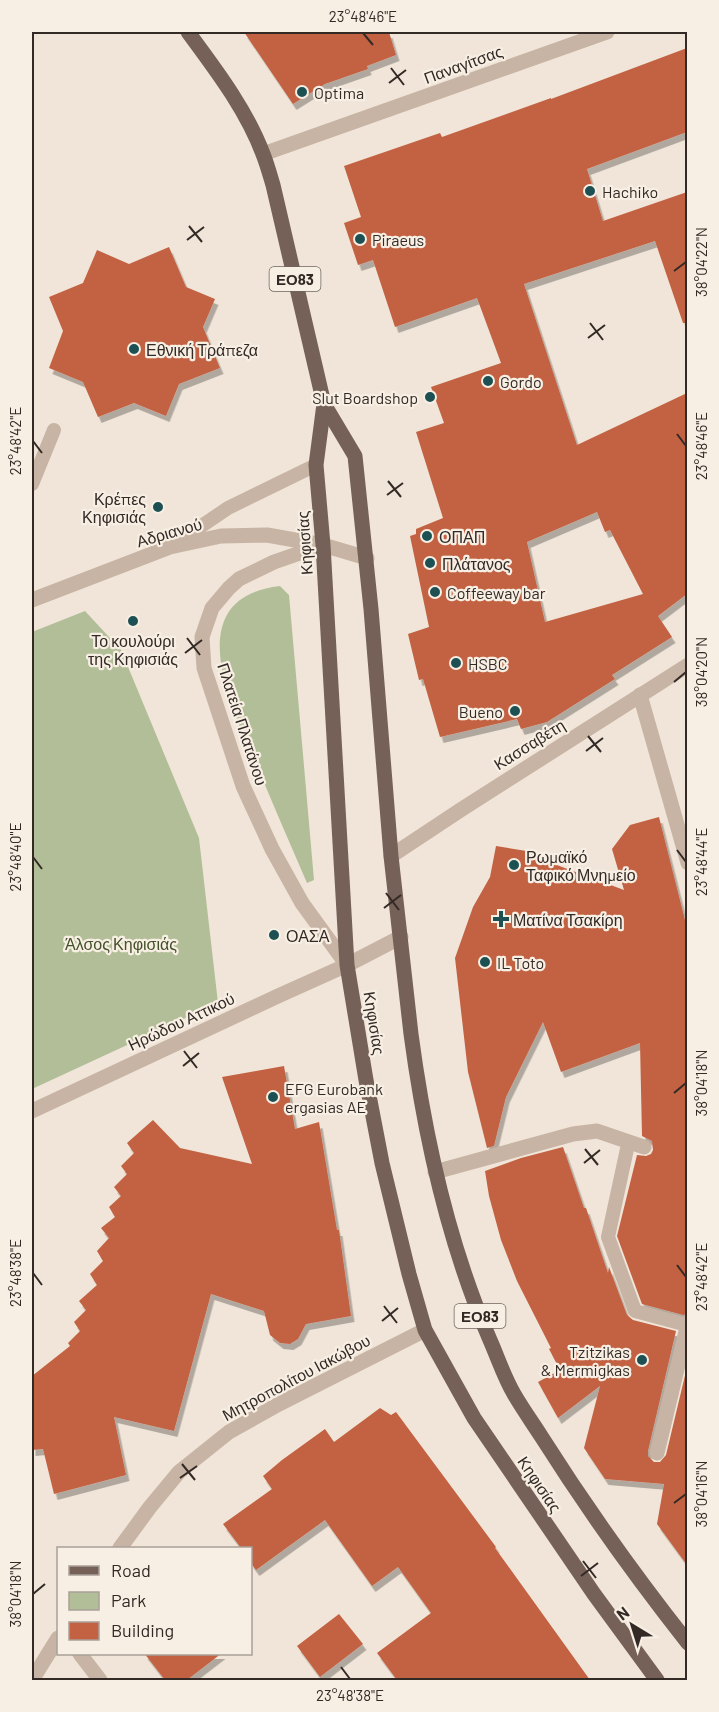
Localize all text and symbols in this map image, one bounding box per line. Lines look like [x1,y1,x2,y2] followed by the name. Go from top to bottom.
[329,7,397,25] text: 23°48'46"E
[421,41,505,87] street label: Παναγίτσας
[314,83,364,102] place label: Optima
[295,85,309,99] marker: Optima
[602,182,658,201] place label: Hachiko
[583,184,597,198] marker: Hachiko
[692,227,710,297] text: 38°04'22"N
[372,230,424,249] place label: Piraeus
[353,232,367,246] marker: Piraeus
[270,267,320,291] road number: ΕΟ83
[146,340,258,360] place label: Εθνική Τράπεζα
[127,342,141,356] marker: Εθνική Τράπεζα
[500,372,542,391] place label: Gordo
[481,374,495,388] marker: Gordo
[312,388,418,407] place label: Slut Boardshop
[423,390,437,404] marker: Slut Boardshop
[6,407,24,475] text: 23°48'42"E
[692,412,710,480] text: 23°48'46"E
[82,489,146,526] place label: Κρέπες Κηφισιάς
[151,500,165,514] marker: Κρέπες Κηφισιάς
[292,510,316,576] street label: Κηφισίας
[134,514,204,550] street label: Αδριανού
[439,527,485,546] place label: ΟΠΑΠ
[420,529,434,543] marker: ΟΠΑΠ
[442,554,511,573] place label: Πλάτανος
[423,556,437,570] marker: Πλάτανος
[447,583,546,602] place label: Coffeeway bar
[428,585,442,599] marker: Coffeeway bar
[126,614,140,628] marker: Το κουλούρι της Κηφισιάς
[88,631,178,668] place label: Το κουλούρι της Κηφισιάς
[692,637,710,707] text: 38°04'20"N
[468,654,508,673] place label: HSBC
[449,656,463,670] marker: HSBC
[214,660,272,788] street label: Πλατεία Πλατάνου
[459,702,503,721] place label: Bueno
[508,704,522,718] marker: Bueno
[490,715,568,773] street label: Κασσαβέτη
[6,822,24,892] text: 23°48'40"E
[692,828,710,896] text: 23°48'44"E
[526,847,636,884] place label: Ρωμαϊκό Ταφικό Μνημείο
[507,858,521,872] marker: Ρωμαϊκό Ταφικό Μνημείο
[513,910,623,929] place label: Ματίνα Τσακίρη
[494,912,508,926] marker: Ματίνα Τσακίρη
[286,926,330,945] place label: ΟΑΣΑ
[267,928,281,942] marker: ΟΑΣΑ
[65,934,177,953] park label: Άλσος Κηφισιάς
[497,953,544,972] place label: IL Toto
[478,955,492,969] marker: IL Toto
[125,988,237,1054] street label: Ηρώδου Αττικού
[361,990,389,1056] street label: Κηφισίας
[692,1050,710,1116] text: 38°04'18"N
[285,1079,383,1116] place label: EFG Eurobank ergasias AE
[266,1090,280,1104] marker: EFG Eurobank ergasias AE
[6,1239,24,1307] text: 23°48'38"E
[692,1243,710,1311] text: 23°48'42"E
[454,1304,506,1328] road number: ΕΟ83
[219,1330,373,1424] street label: Μητροπολίτου Ιακώβου
[541,1342,630,1379] place label: Tzitzikas & Mermigkas
[635,1353,649,1367] marker: Tzitzikas & Mermigkas
[514,1452,566,1516] street label: Κηφισίας
[692,1461,710,1527] text: 38°04'16"N
[57,1547,252,1655] legend
[111,1559,151,1581] text: Road
[6,1561,24,1627] text: 38°04'18"N
[111,1589,146,1611] text: Park
[602,1595,662,1655] north arrow
[612,1602,632,1624] text: N
[111,1619,174,1641] text: Building
[316,1686,384,1704] text: 23°48'38"E

